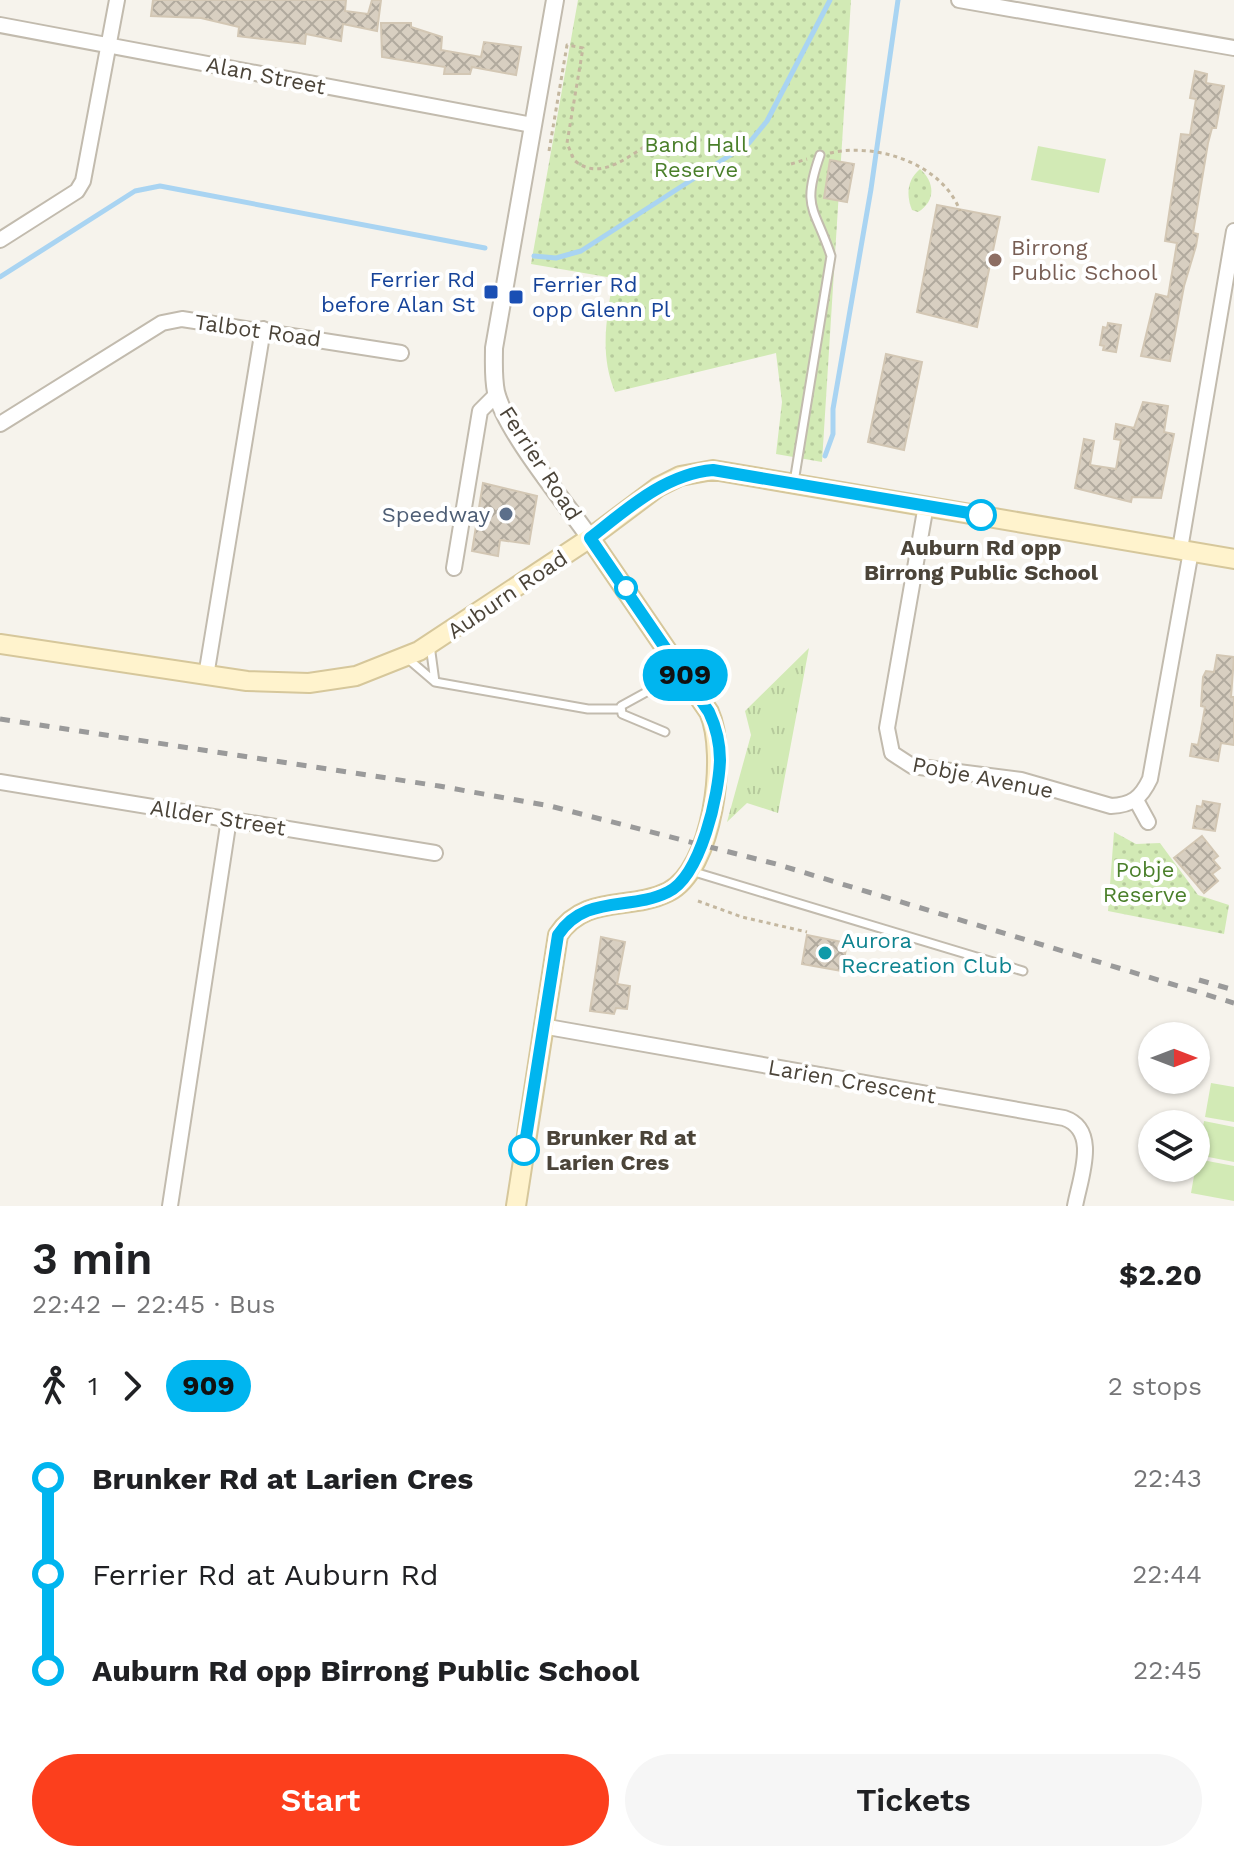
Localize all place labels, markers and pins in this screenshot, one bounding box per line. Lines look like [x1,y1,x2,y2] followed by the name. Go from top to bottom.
[1011,235,1158,285] place label: Birrong Public School
[986,251,1004,269] marker: Birrong Public School
[321,267,475,317] place label: Ferrier Rd before Alan St
[532,272,671,322] place label: Ferrier Rd opp Glenn Pl
[482,283,500,301] marker: Ferrier Rd before Alan St
[507,288,525,306] marker: Ferrier Rd opp Glenn Pl
[966,500,996,530] marker: Auburn Rd opp Birrong Public School
[382,502,491,527] place label: Speedway
[497,505,515,523] marker: Speedway
[864,535,1099,585] place label: Auburn Rd opp Birrong Public School
[615,577,637,599] unlabelled marker
[841,928,1012,978] place label: Aurora Recreation Club
[816,944,834,962] marker: Aurora Recreation Club
[546,1125,696,1175] place label: Brunker Rd at Larien Cres
[509,1135,539,1165] marker: Brunker Rd at Larien Cres

